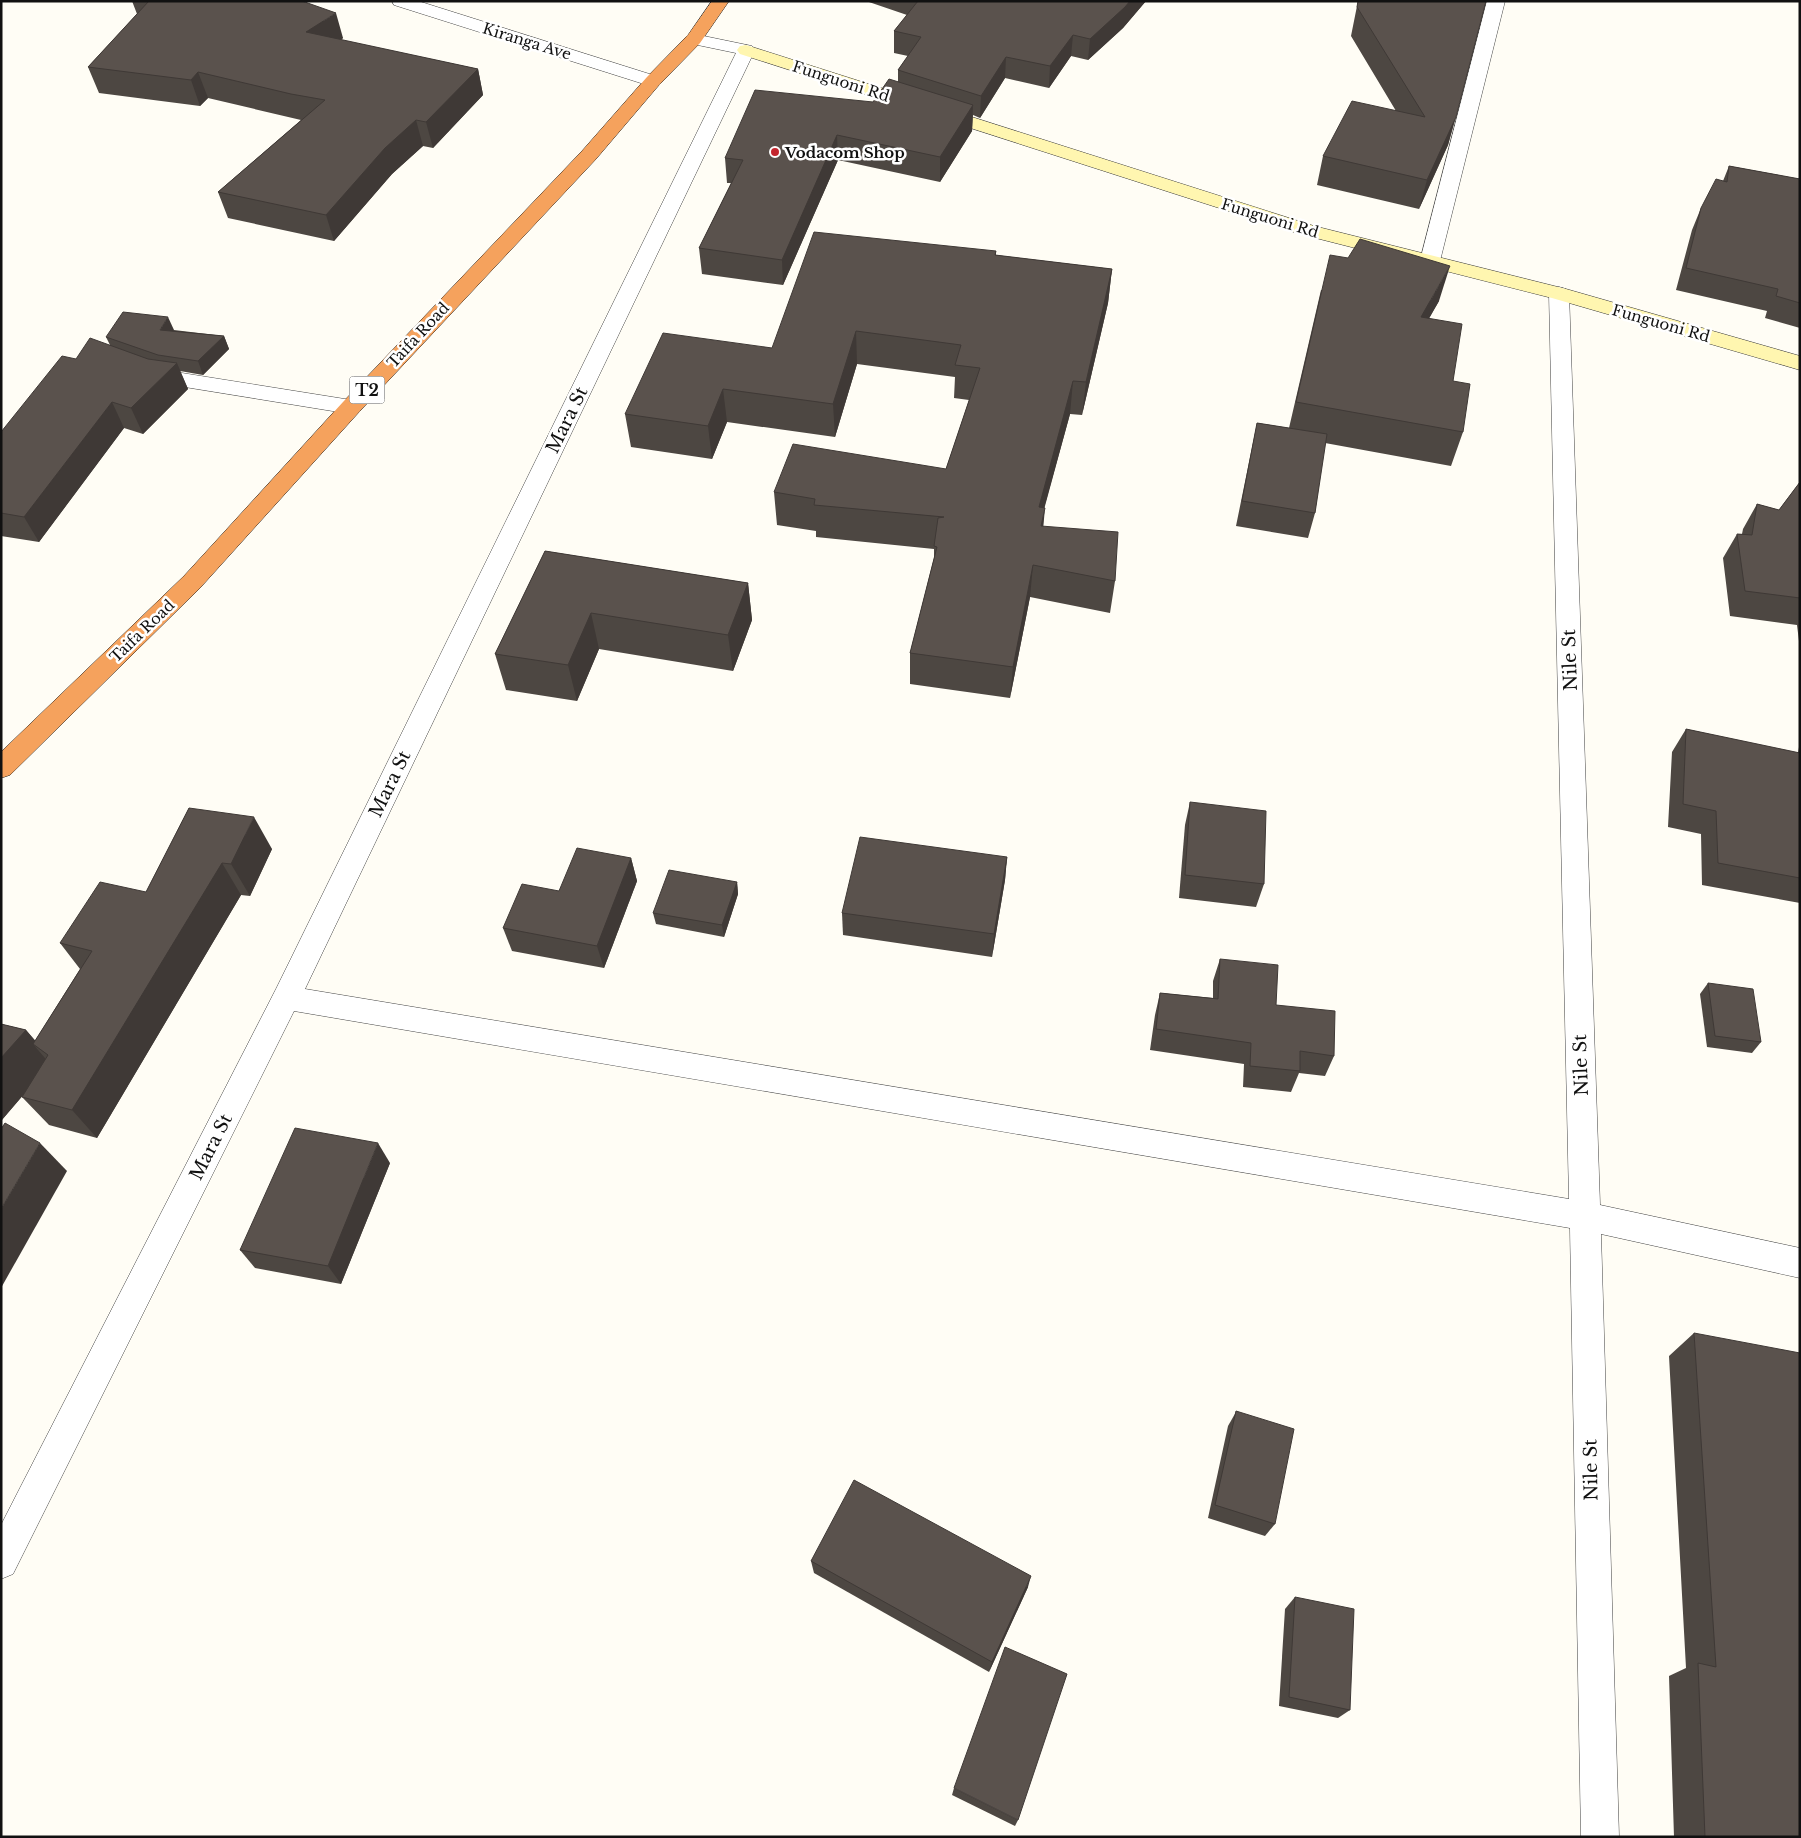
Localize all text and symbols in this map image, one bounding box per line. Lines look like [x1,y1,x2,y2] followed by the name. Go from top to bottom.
[480,19,574,63] street label: Kiranga Ave
[790,56,892,106] street label: Funguoni Rd
[784,143,905,162] place label: Vodacom Shop
[769,146,781,158] marker: Vodacom Shop
[1219,194,1321,242] street label: Funguoni Rd
[383,298,453,372] street label: Taifa Road
[1610,300,1712,346] street label: Funguoni Rd
[350,376,384,404] road number: T2
[541,383,593,457] street label: Mara St
[106,596,178,666] street label: Taifa Road
[1558,629,1582,691] street label: Nile St
[364,747,416,821] street label: Mara St
[1569,1034,1593,1096] street label: Nile St
[185,1110,237,1184] street label: Mara St
[1579,1439,1603,1501] street label: Nile St

